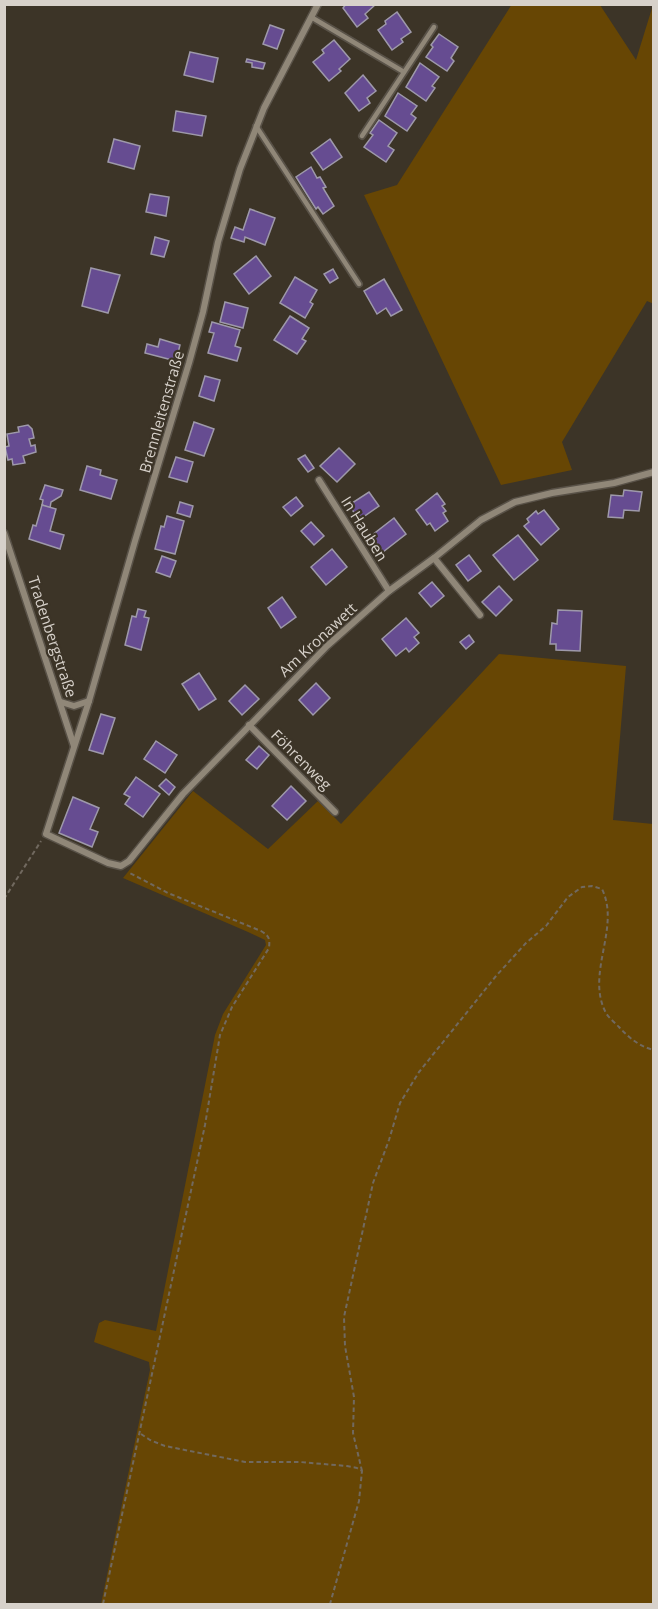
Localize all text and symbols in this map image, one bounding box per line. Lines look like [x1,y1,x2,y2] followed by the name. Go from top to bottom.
[134,348,188,475] street label: Brennleitenstraße
[337,492,393,565] street label: In Hauben
[24,574,82,700] street label: Tradenbergstraße
[274,598,361,681] street label: Am Kronawett
[267,725,336,794] street label: Föhrenweg

